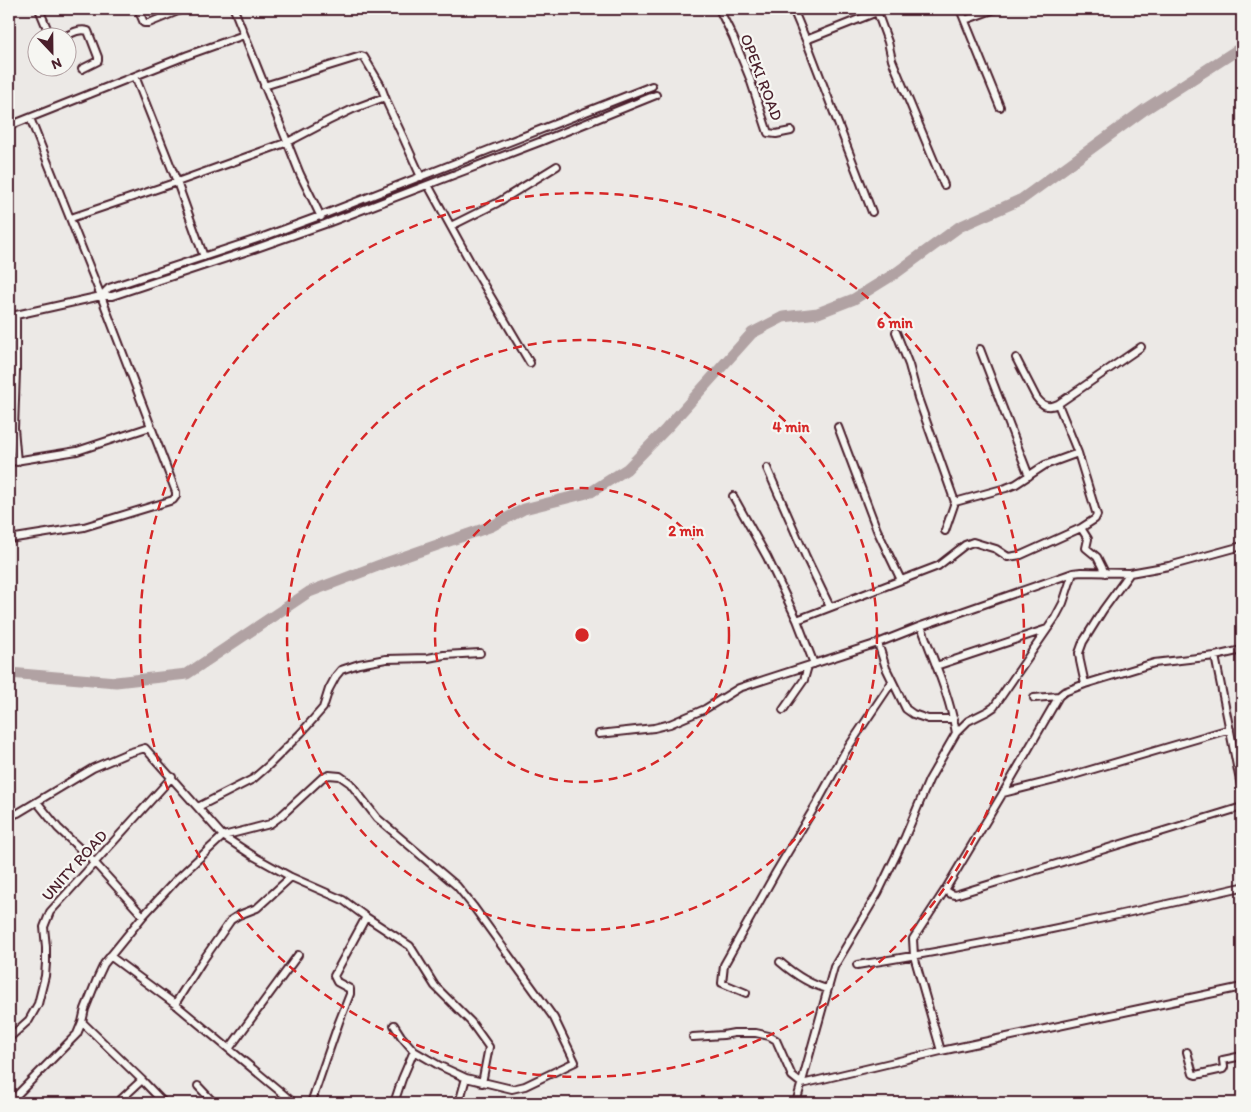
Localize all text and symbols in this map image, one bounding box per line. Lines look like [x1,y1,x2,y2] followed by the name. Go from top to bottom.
[28,28,78,78] north arrow
[736,31,787,124] street label: OPEKI ROAD
[49,54,64,73] text: N
[877,314,914,332] text: 6 min
[773,418,810,436] text: 4 min
[668,522,705,540] text: 2 min
[573,626,591,644] centre of rings
[38,826,111,905] street label: UNITY ROAD

